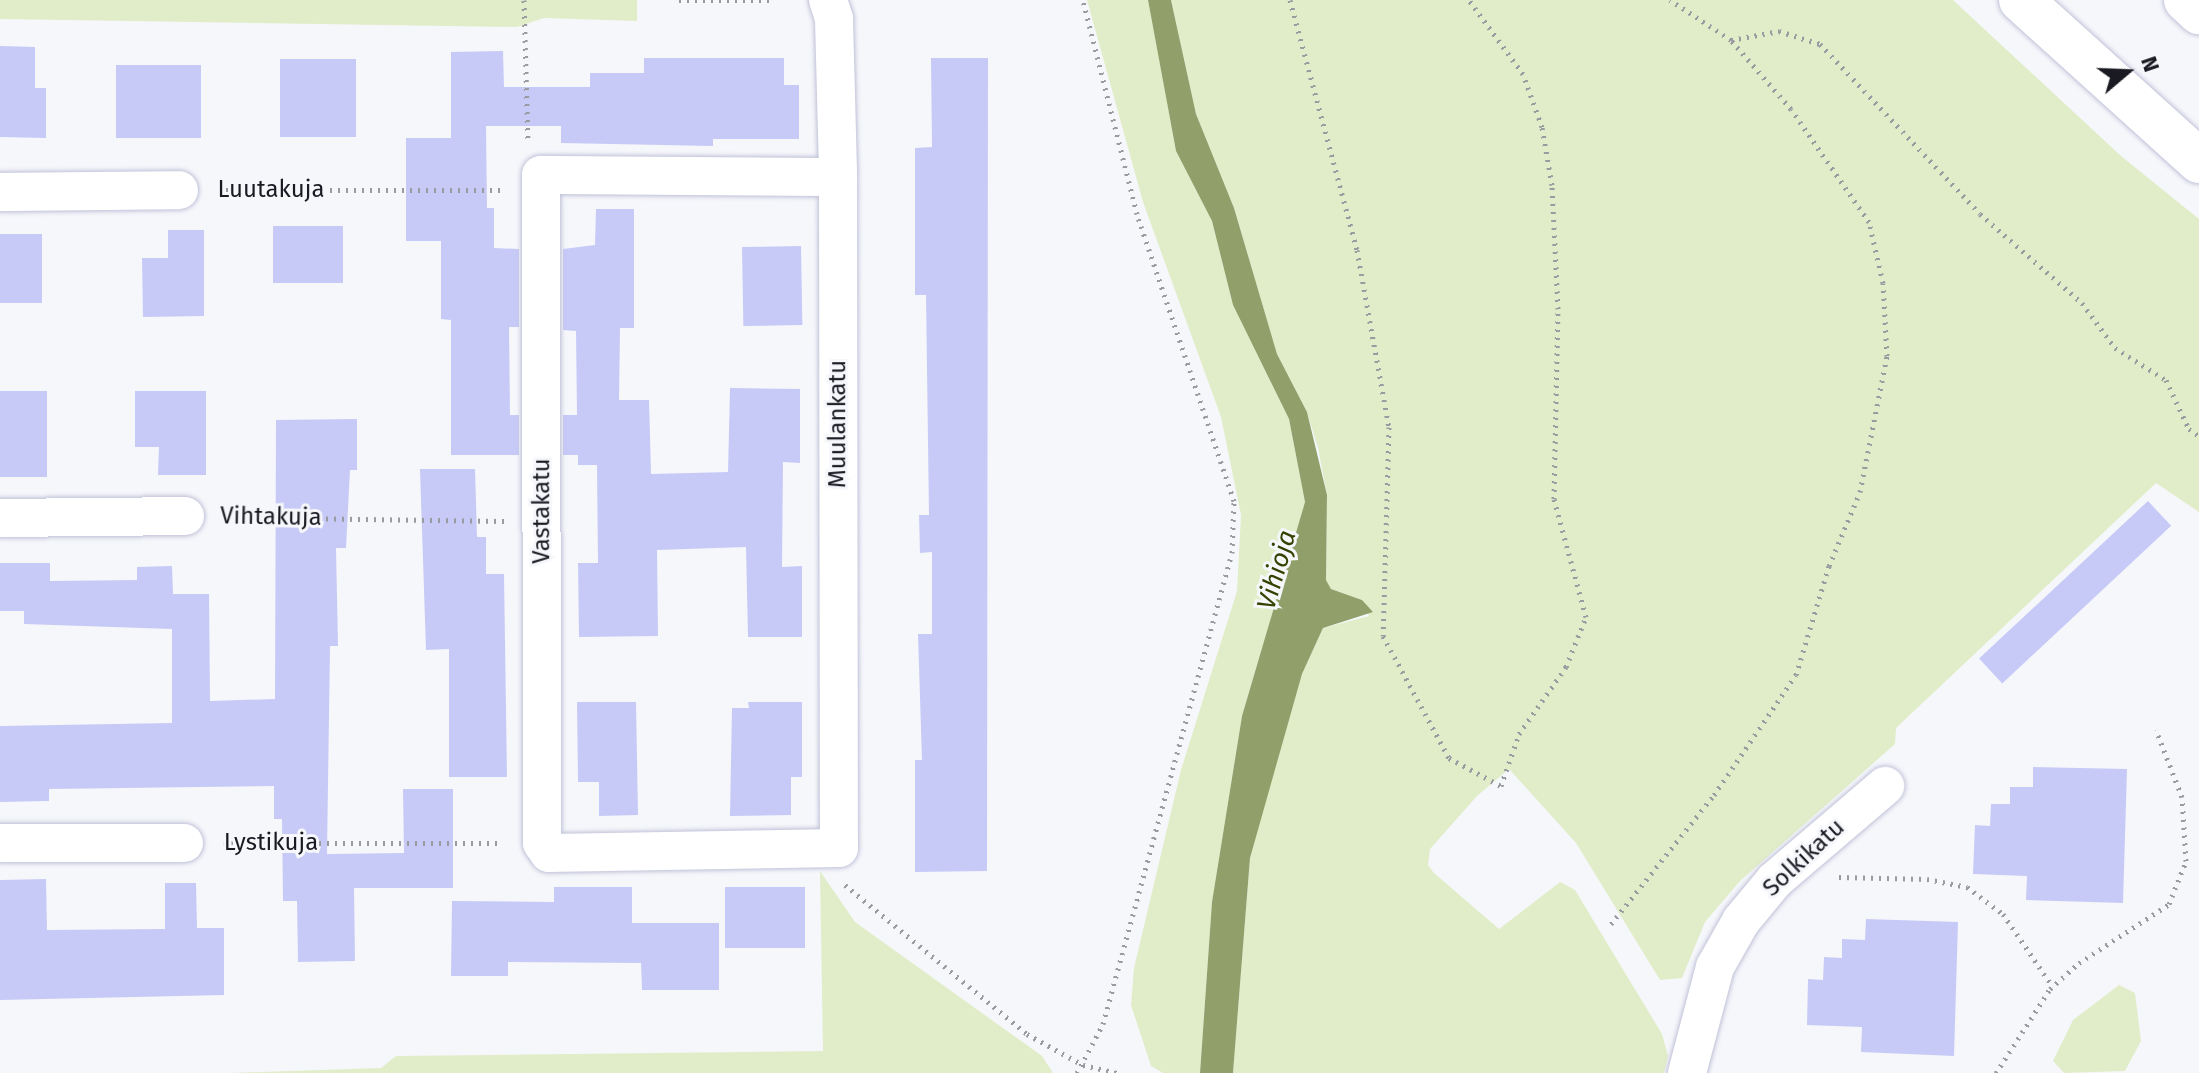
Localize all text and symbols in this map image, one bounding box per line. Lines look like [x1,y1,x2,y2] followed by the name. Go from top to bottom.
[2087,32,2167,112] north arrow
[2135,53,2165,75] text: N
[218,176,324,204] street label: Luutakuja
[824,360,852,488] street label: Muulankatu
[528,458,556,564] street label: Vastakatu
[220,502,322,532] street label: Vihtakuja
[1251,527,1303,613] water label: Vihioja
[1757,813,1851,903] street label: Solkikatu
[224,829,318,857] street label: Lystikuja

